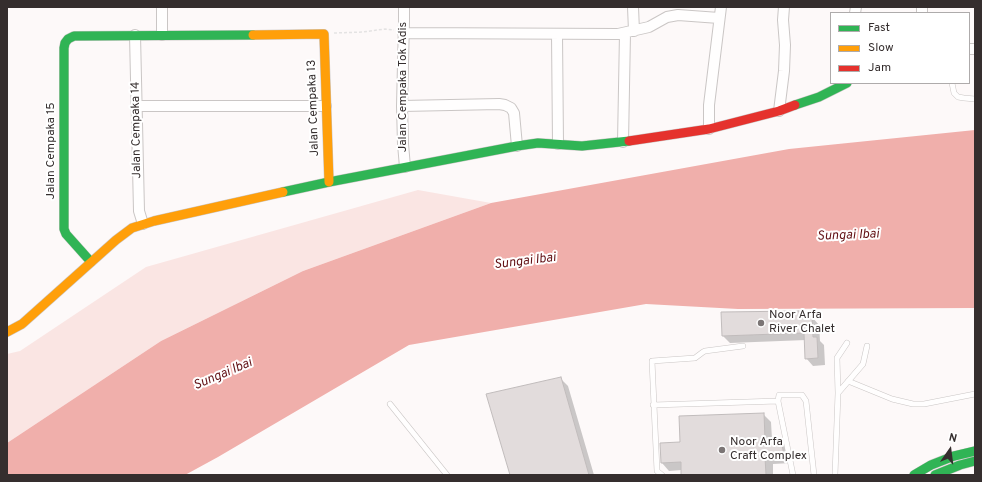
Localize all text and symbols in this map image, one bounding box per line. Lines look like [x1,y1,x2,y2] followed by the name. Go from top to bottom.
[830,12,970,84] legend
[868,20,890,36] text: Fast
[397,22,411,152] street label: Jalan Cempaka Tok Adis
[868,40,894,56] text: Slow
[305,59,323,157] street label: Jalan Cempaka 13
[868,60,891,76] text: Jam
[129,81,145,179] street label: Jalan Cempaka 14
[45,102,59,200] street label: Jalan Cempaka 15
[817,227,879,245] water label: Sungai Ibai
[493,250,557,274] water label: Sungai Ibai
[769,309,835,337] place label: Noor Arfa River Chalet
[756,318,766,328] marker: Noor Arfa River Chalet
[191,356,255,394] water label: Sungai Ibai
[930,430,970,470] north arrow
[947,431,958,446] text: N
[730,436,807,464] place label: Noor Arfa Craft Complex
[717,445,727,455] marker: Noor Arfa Craft Complex

